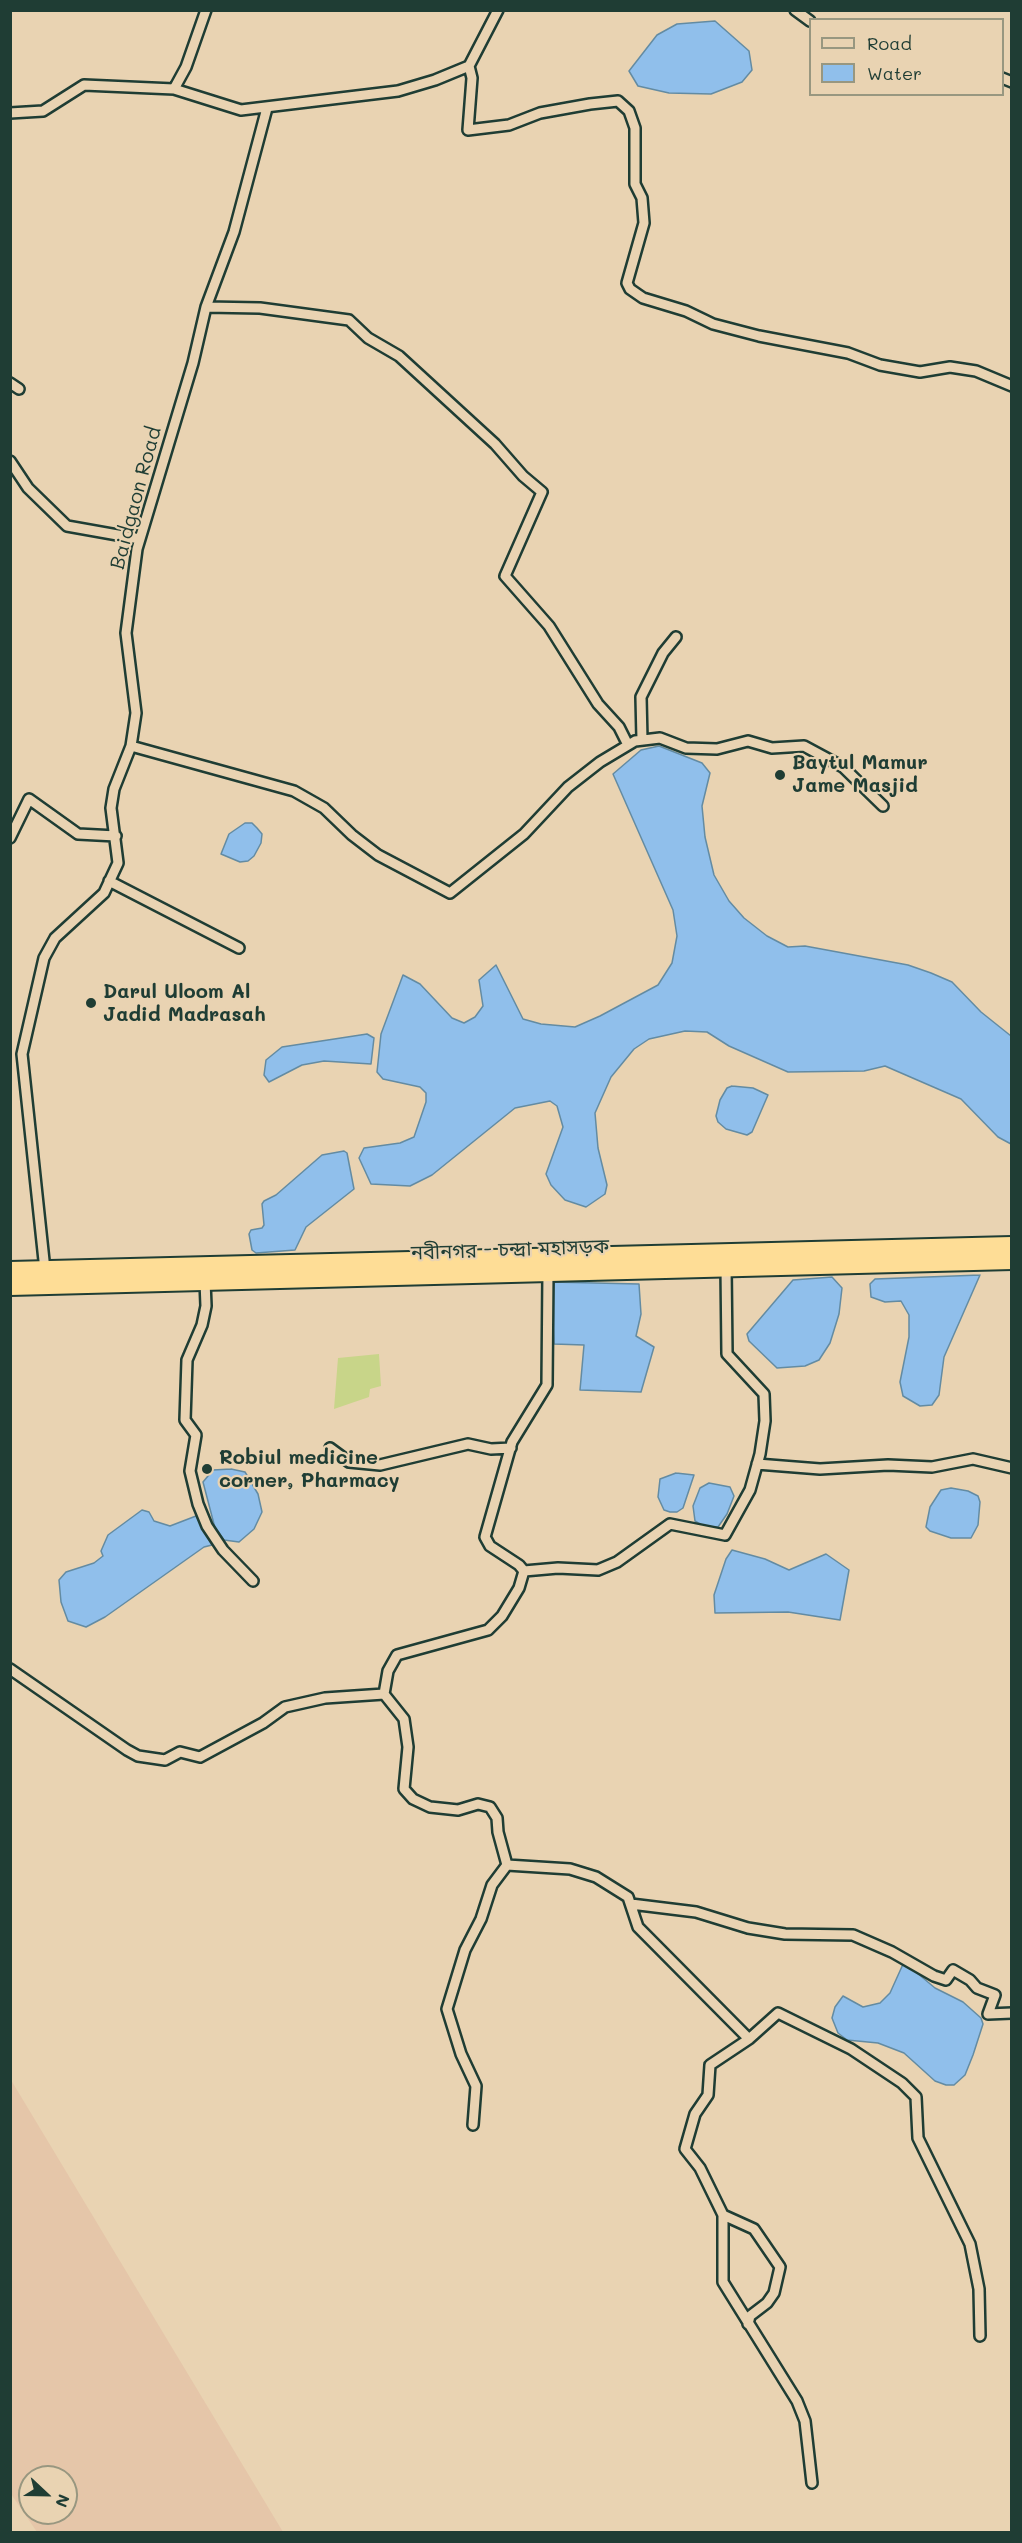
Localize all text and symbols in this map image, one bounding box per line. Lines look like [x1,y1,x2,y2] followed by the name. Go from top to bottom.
[809,18,1004,96] legend
[867,31,912,55] text: Road
[867,61,922,85] text: Water
[105,424,167,572] street label: Baidgaon Road
[792,751,928,798] place label: Baytul Mamur Jame Masjid
[773,768,787,782] marker: Baytul Mamur Jame Masjid
[103,980,266,1027] place label: Darul Uloom Al Jadid Madrasah
[84,996,98,1010] marker: Darul Uloom Al Jadid Madrasah
[410,1235,610,1265] street label: নবীনগর - চন্দ্রা মহাসড়ক
[219,1446,400,1493] place label: Robiul medicine corner, Pharmacy
[200,1462,214,1476] marker: Robiul medicine corner, Pharmacy
[18,2465,78,2525] north arrow
[51,2492,75,2511] text: N

